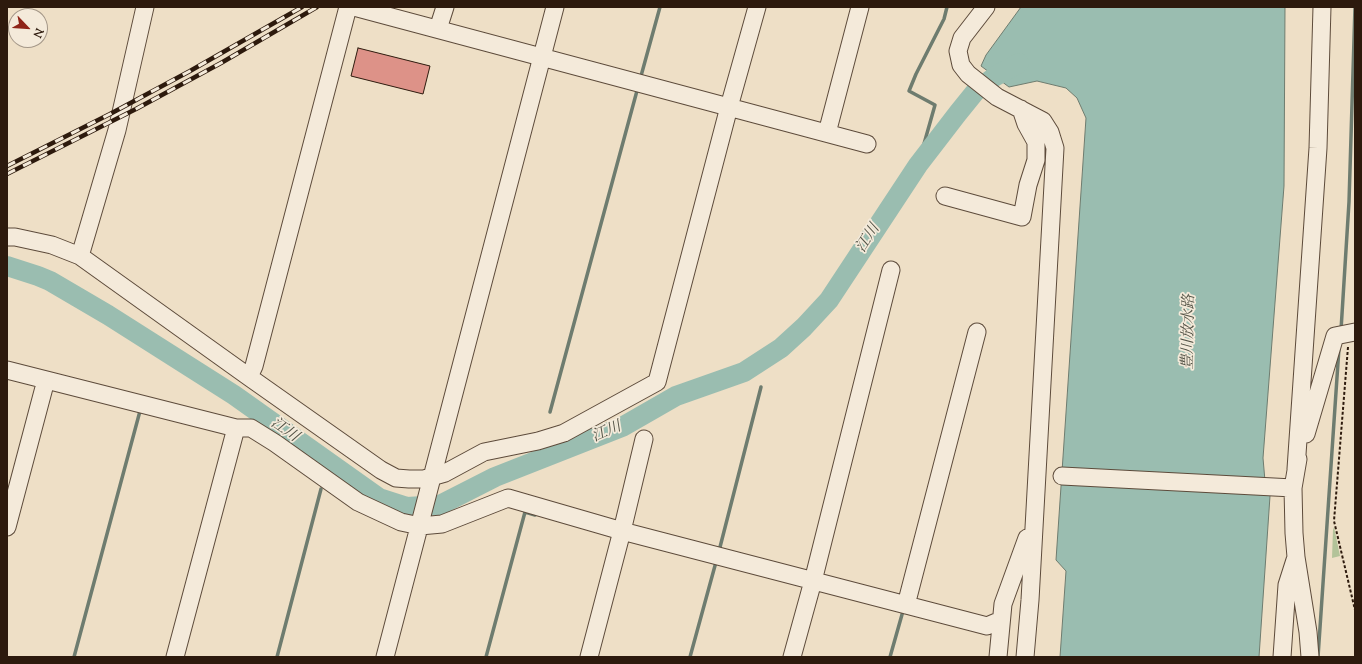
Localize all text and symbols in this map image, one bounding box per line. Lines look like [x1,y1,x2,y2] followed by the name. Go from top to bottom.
[8,8,48,48] north arrow
[29,25,47,40] text: N
[853,222,885,256] water label: 江川
[1180,294,1200,370] water label: 豊川放水路
[267,415,301,447] water label: 江川
[590,419,624,447] water label: 江川

